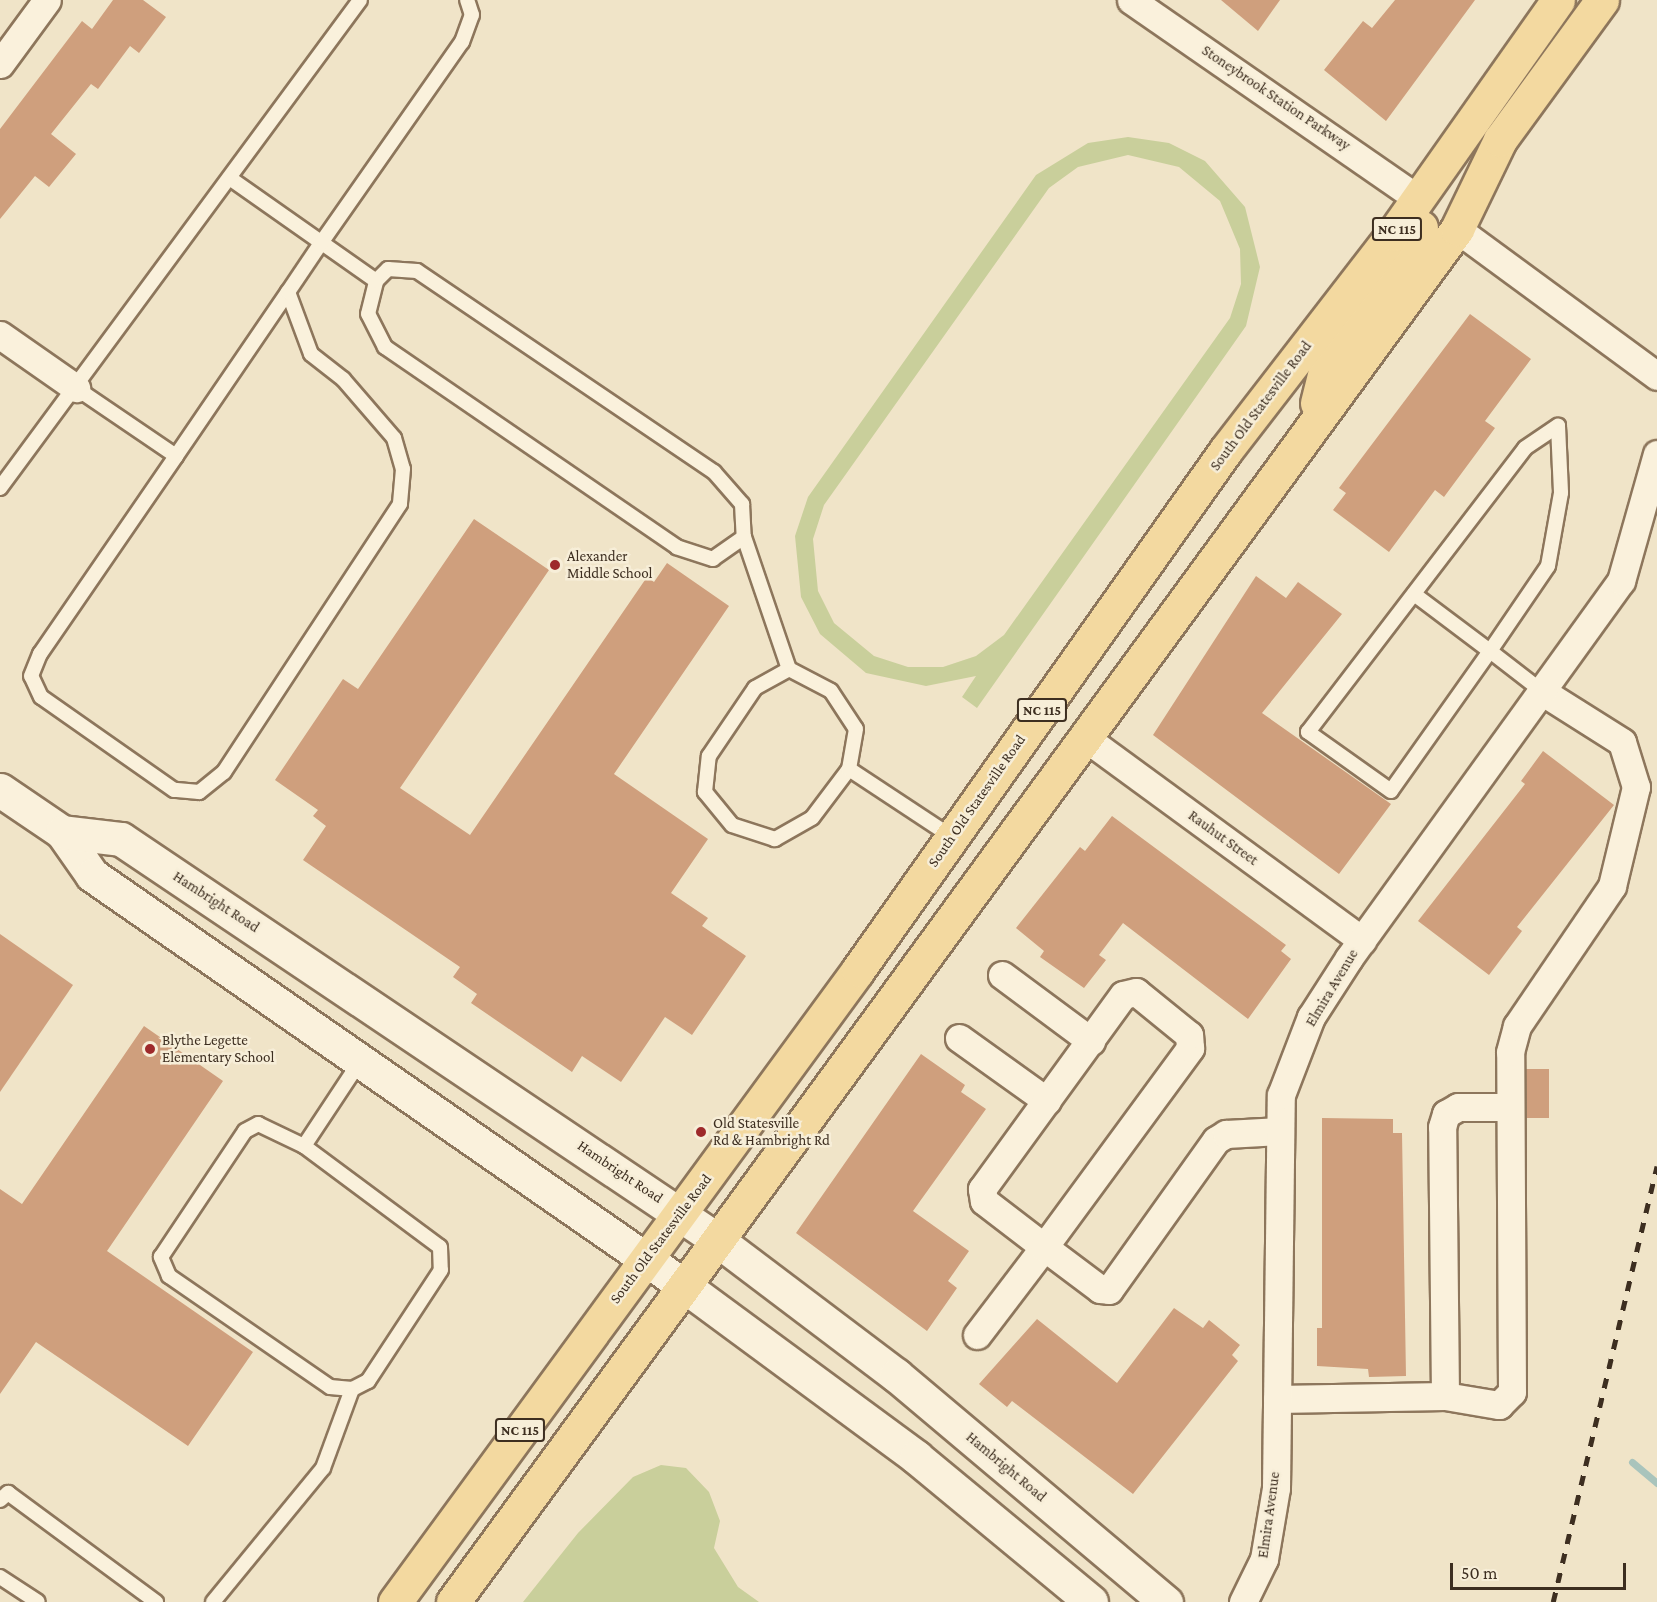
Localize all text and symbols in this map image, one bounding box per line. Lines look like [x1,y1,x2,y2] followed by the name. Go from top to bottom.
[1198,41,1354,155] street label: Stoneybrook Station Parkway
[1372,218,1422,240] road number: NC 115
[1206,338,1316,474] street label: South Old Statesville Road
[567,547,653,582] place label: Alexander Middle School
[548,558,562,572] marker: Alexander Middle School
[1016,699,1068,721] road number: NC 115
[924,731,1030,871] street label: South Old Statesville Road
[1185,807,1261,869] street label: Rauhut Street
[169,867,263,937] street label: Hambright Road
[1302,946,1362,1030] street label: Elmira Avenue
[162,1031,274,1066] place label: Blythe Legette Elementary School
[143,1042,157,1056] marker: Blythe Legette Elementary School
[713,1114,830,1149] place label: Old Statesville Rd & Hambright Rd
[694,1125,708,1139] marker: Old Statesville Rd & Hambright Rd
[574,1137,666,1207] street label: Hambright Road
[606,1171,716,1307] street label: South Old Statesville Road
[494,1419,546,1441] road number: NC 115
[962,1428,1050,1506] street label: Hambright Road
[1254,1471,1284,1559] street label: Elmira Avenue
[1453,1551,1628,1589] scale bar
[1461,1563,1498,1583] text: 50 m

